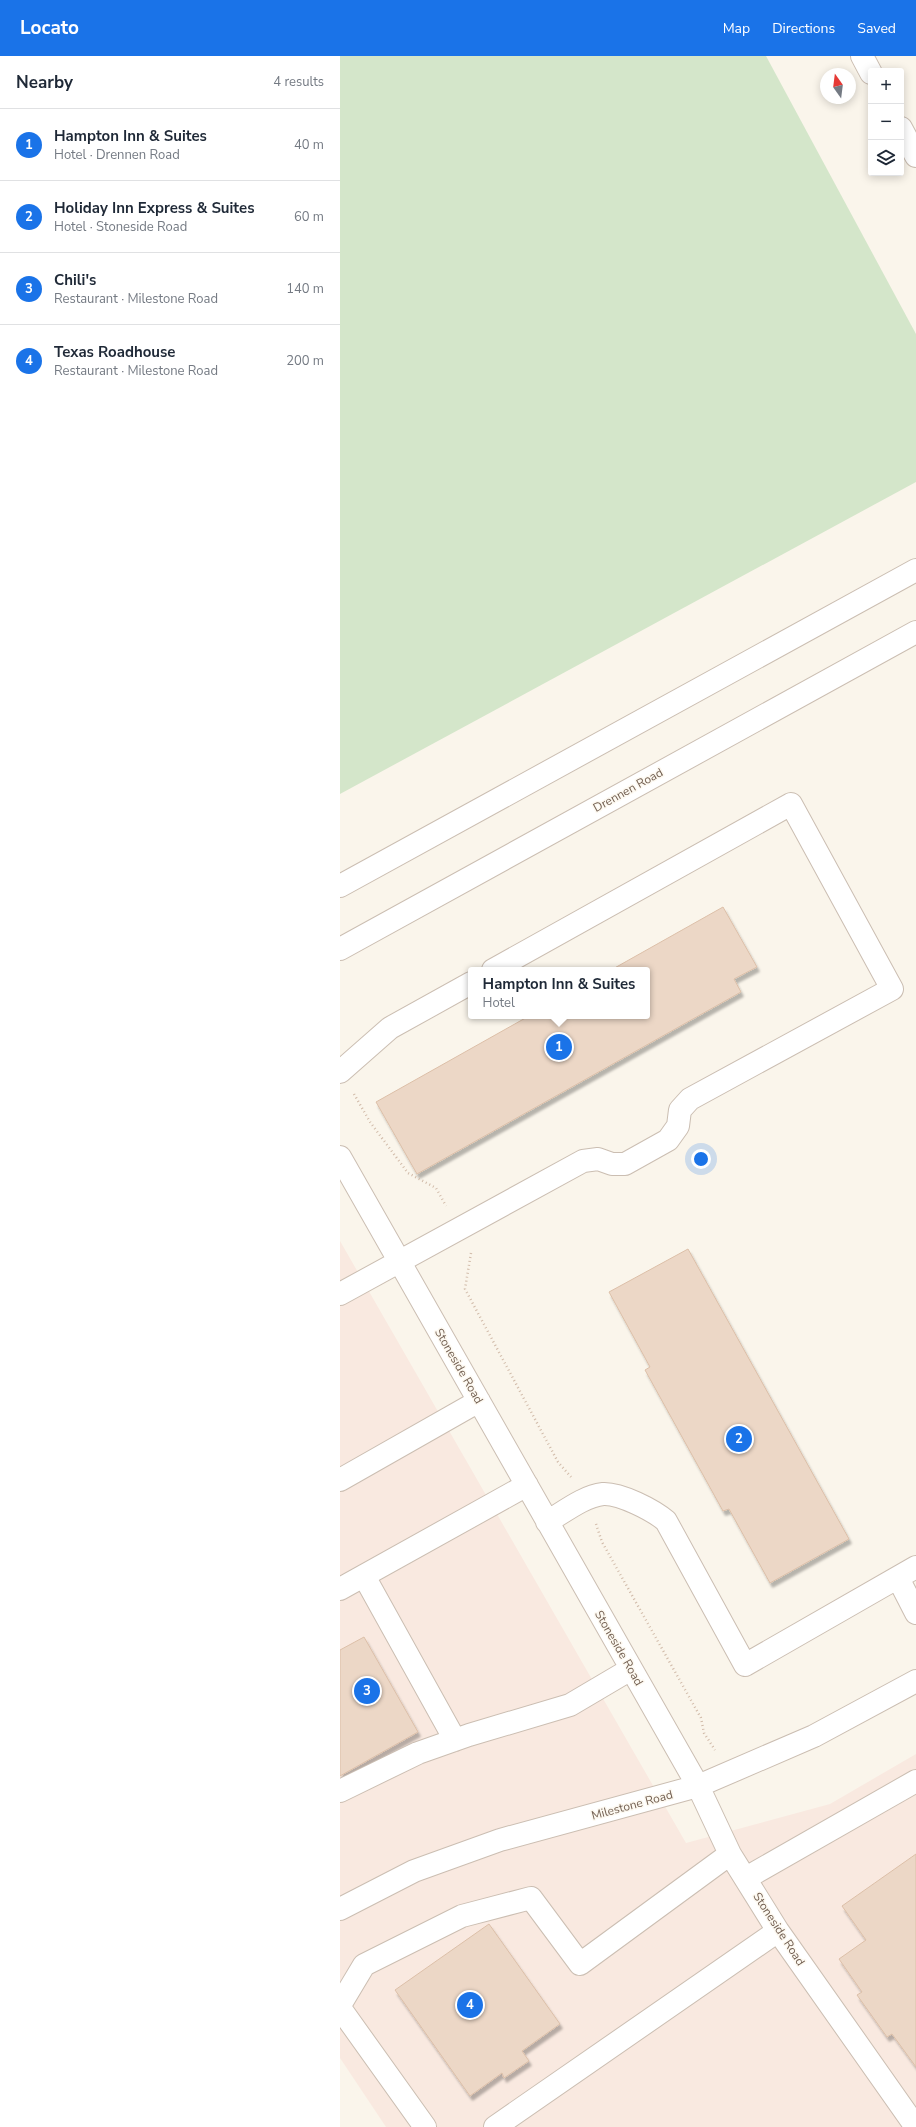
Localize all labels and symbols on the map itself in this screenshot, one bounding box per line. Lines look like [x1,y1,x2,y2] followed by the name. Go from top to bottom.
[820,68,856,104] north arrow
[590,764,666,816] street label: Drennen Road
[546,1032,572,1062] pin: 1
[691,1149,711,1169] your location
[431,1325,487,1407] street label: Stoneside Road
[726,1424,752,1454] pin: 2
[591,1607,647,1689] street label: Stoneside Road
[354,1676,380,1706] pin: 3
[590,1786,674,1824] street label: Milestone Road
[749,1889,809,1969] street label: Stoneside Road
[457,1990,483,2020] pin: 4

